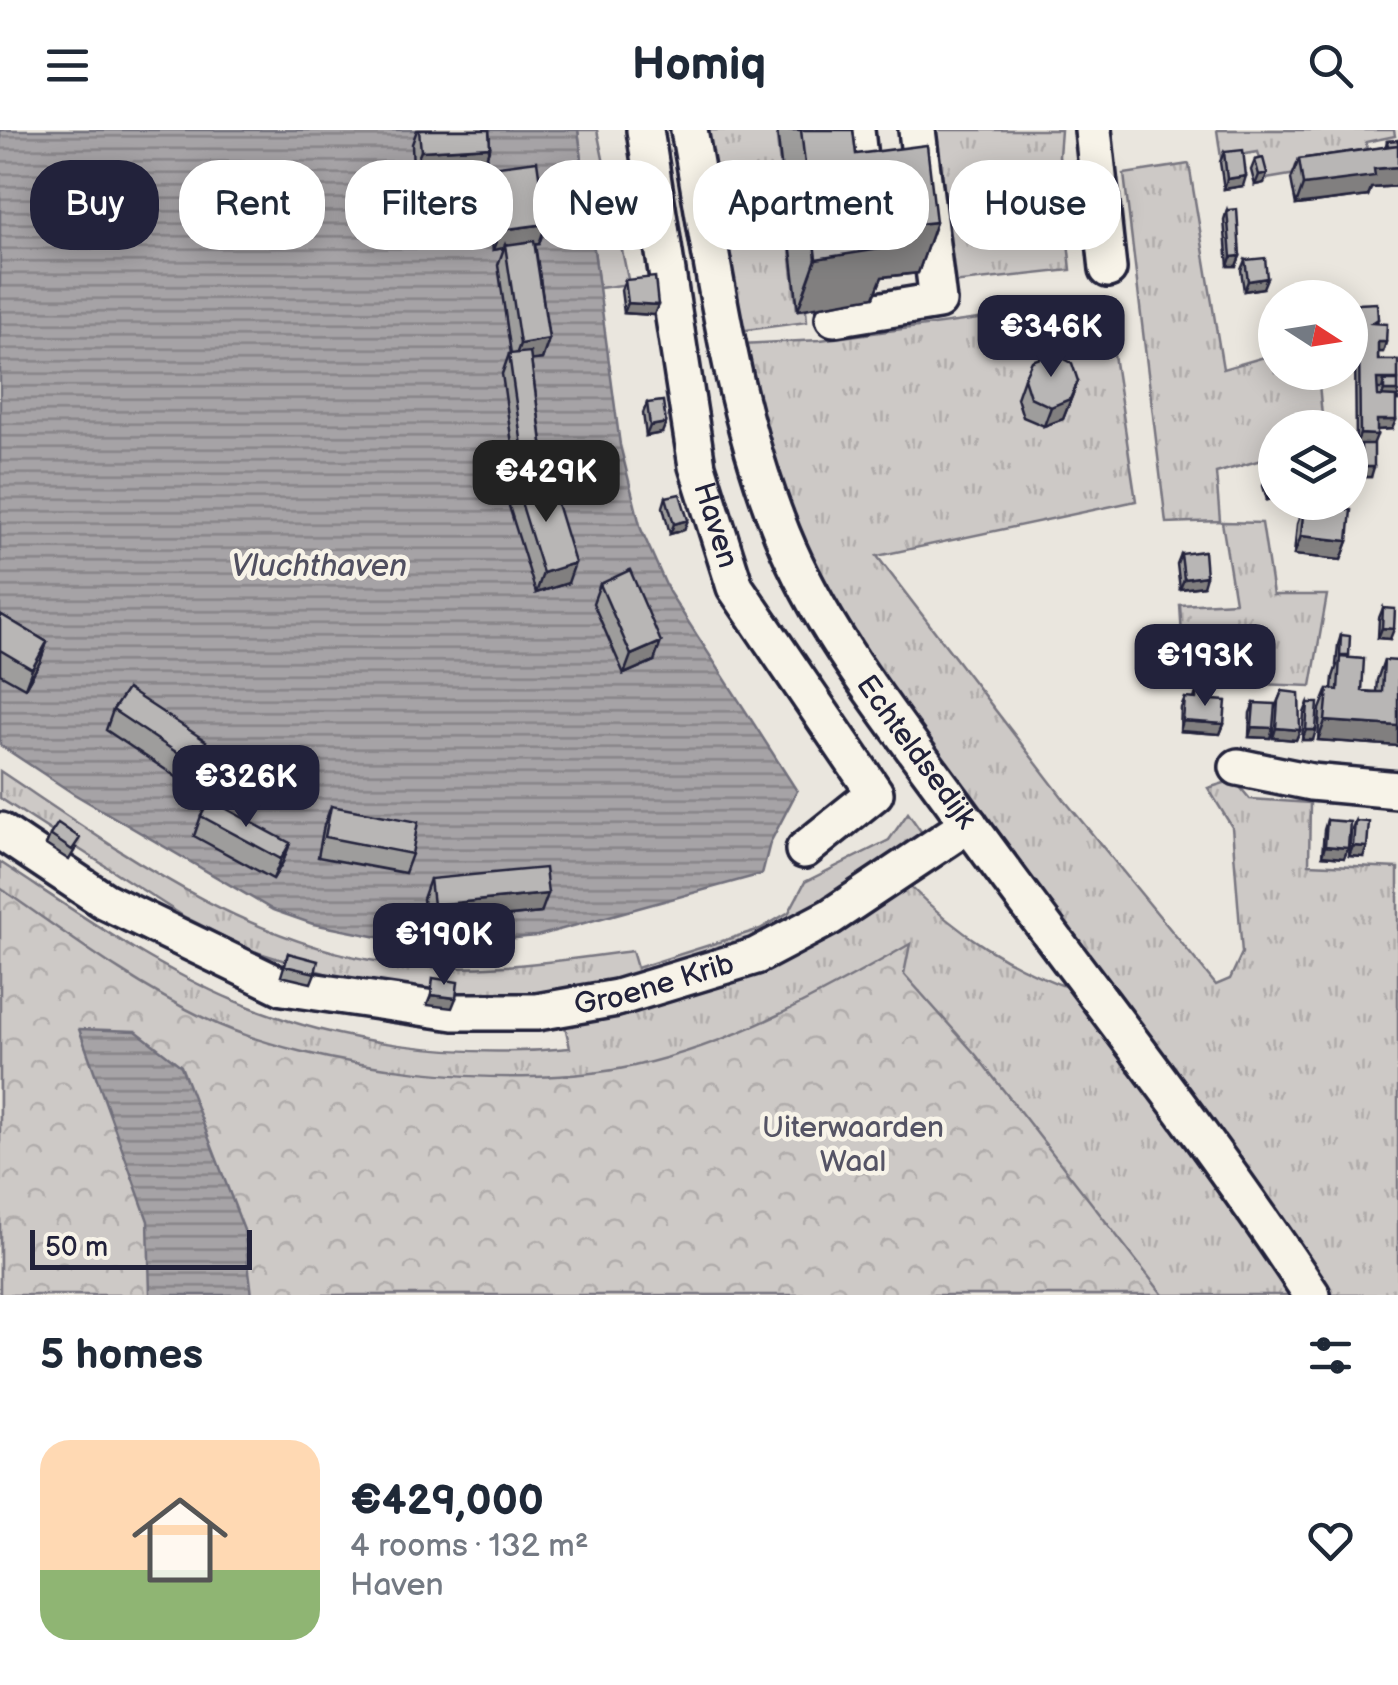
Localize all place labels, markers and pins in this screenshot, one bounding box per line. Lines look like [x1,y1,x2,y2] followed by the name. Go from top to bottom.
[981,295,1121,380] pin: €346K
[476,440,616,525] pin: €429K
[1135,624,1275,709] pin: €193K
[176,745,316,830] pin: €326K
[374,903,514,988] pin: €190K

